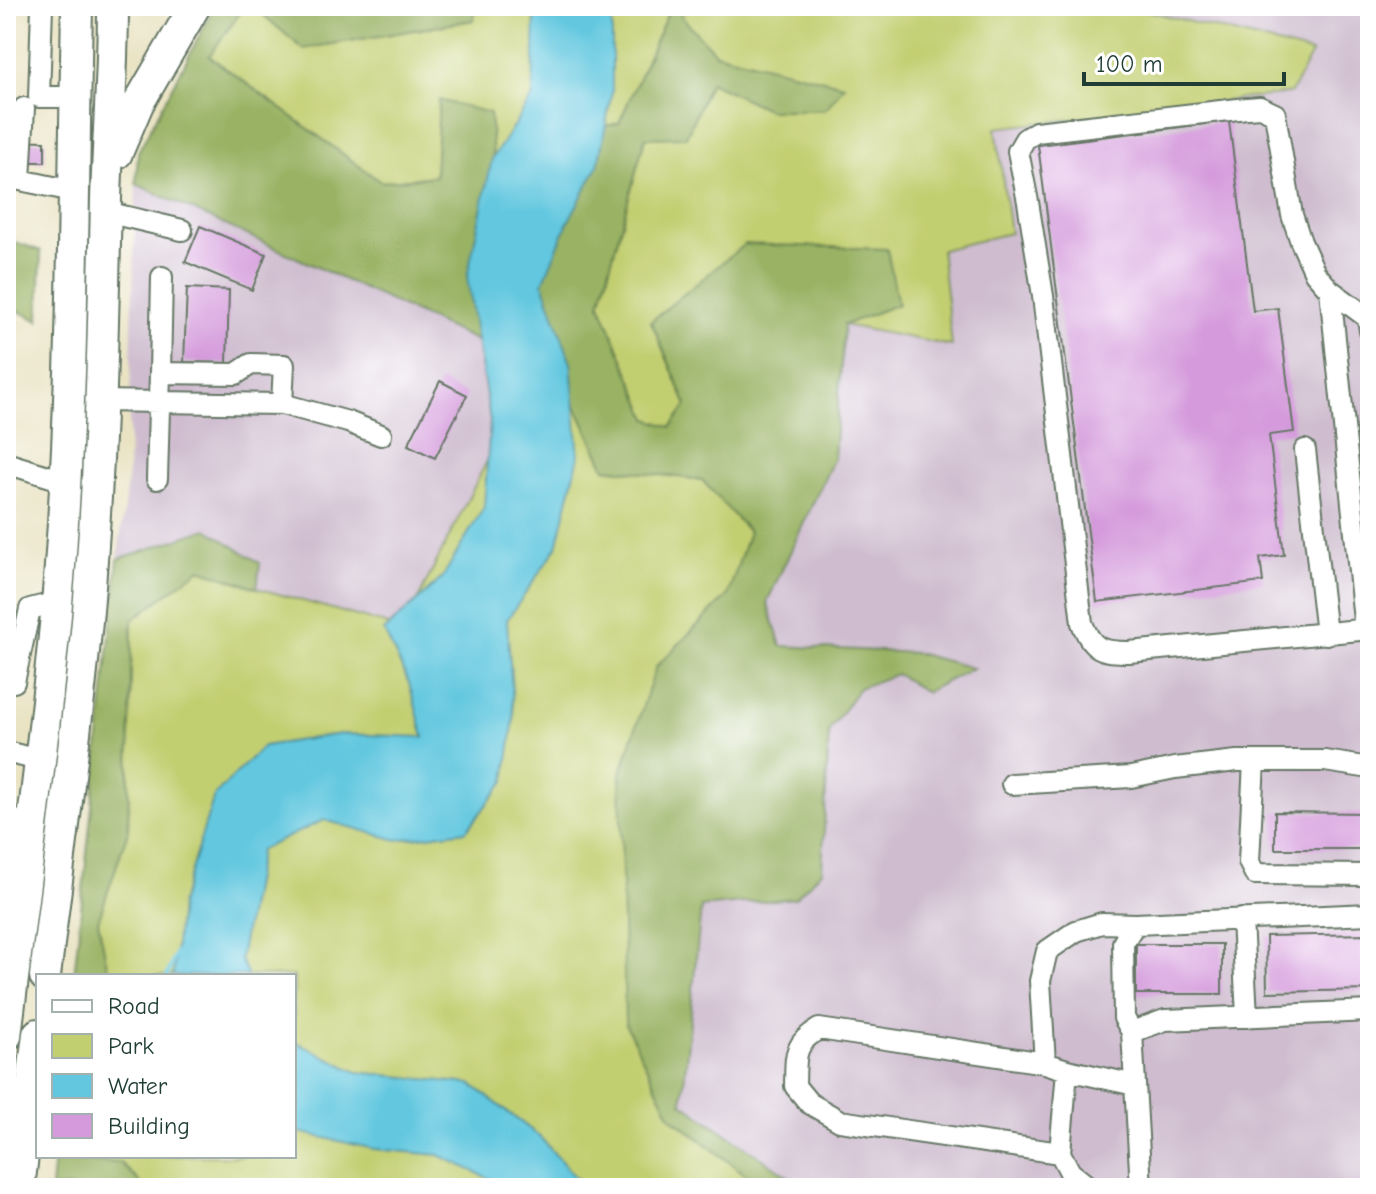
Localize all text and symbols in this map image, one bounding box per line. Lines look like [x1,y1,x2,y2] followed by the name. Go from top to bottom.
[1084,36,1284,86] scale bar
[1096,50,1163,78] text: 100 m
[36,974,296,1158] legend
[108,992,160,1020] text: Road
[108,1032,154,1060] text: Park
[108,1072,168,1100] text: Water
[108,1112,190,1140] text: Building

